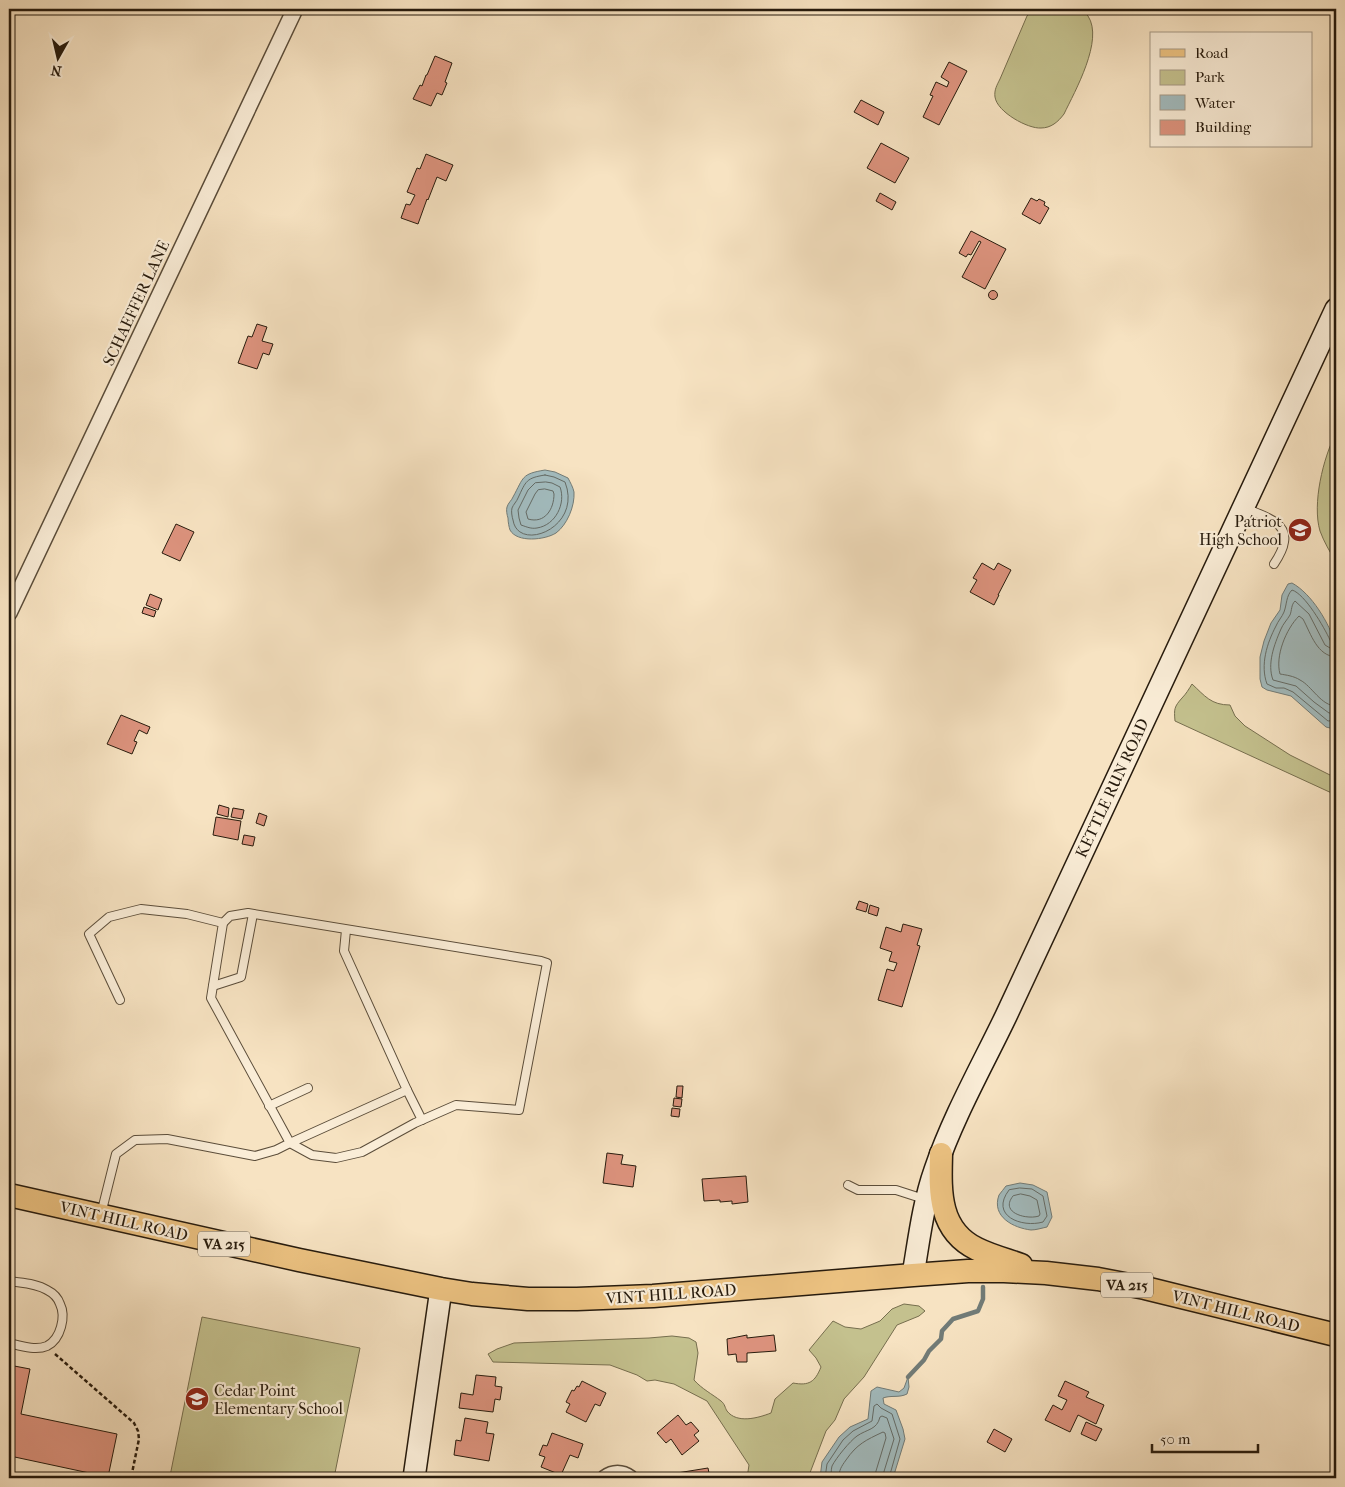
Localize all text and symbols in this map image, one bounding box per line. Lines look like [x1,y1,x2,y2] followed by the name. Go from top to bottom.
[32,32,82,82] north arrow
[1150,32,1312,148] legend
[1195,44,1229,62] text: Road
[49,61,63,80] text: N
[1195,68,1225,86] text: Park
[1194,94,1235,112] text: Water
[1195,118,1252,136] text: Building
[99,237,173,369] street label: SCHAEFFER LANE
[1199,512,1283,549] place label: Patriot High School
[1287,517,1313,543] school or university icon: Patriot High School
[1071,715,1153,861] street label: KETTLE RUN ROAD
[57,1197,190,1245] street label: VINT HILL ROAD
[198,1232,250,1256] road number: VA 215
[1101,1272,1153,1298] road number: VA 215
[604,1280,737,1308] street label: VINT HILL ROAD
[1169,1286,1302,1336] street label: VINT HILL ROAD
[214,1381,343,1418] place label: Cedar Point Elementary School
[184,1386,210,1412] school or university icon: Cedar Point Elementary School
[1152,1422,1259,1454] scale bar
[1160,1430,1191,1448] text: 50 m

